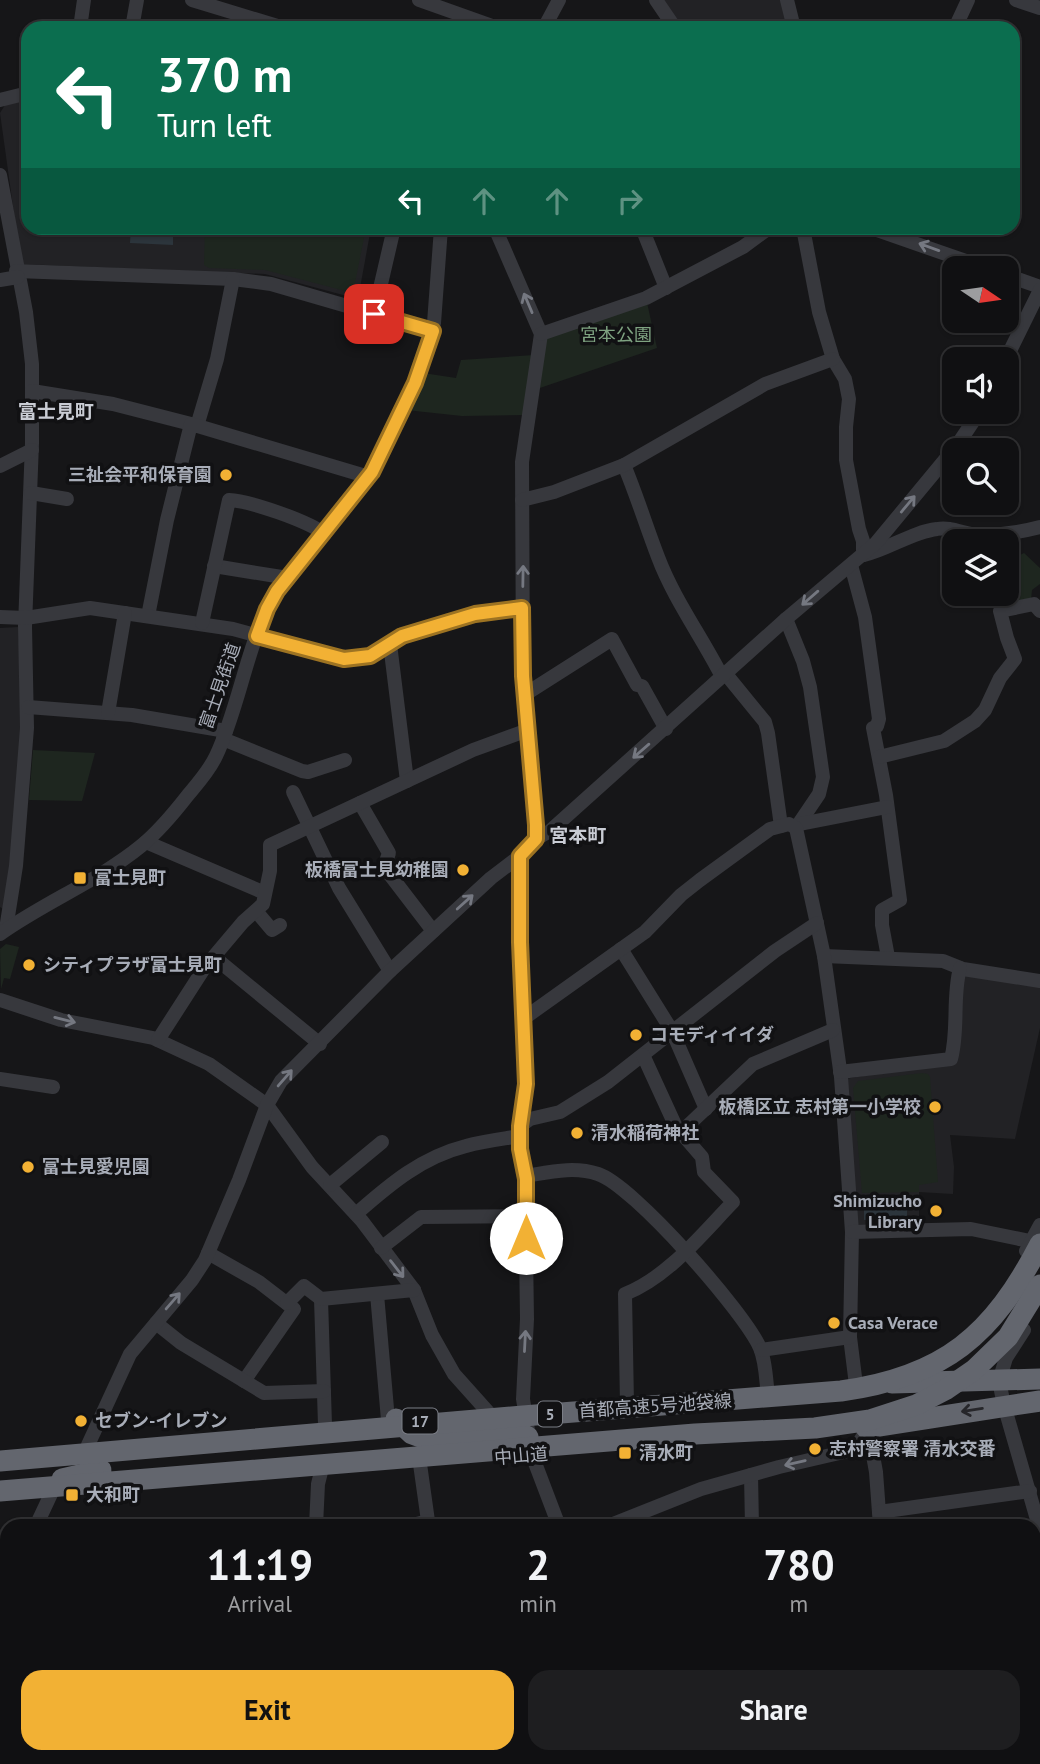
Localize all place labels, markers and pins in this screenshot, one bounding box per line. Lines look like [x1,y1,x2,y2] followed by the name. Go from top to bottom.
[344,284,404,344] pin
[68,463,212,486] place label: 三祉会平和保育園
[218,467,234,483] marker: 三祉会平和保育園
[305,858,449,881] place label: 板橋富士見幼稚園
[455,862,471,878] marker: 板橋富士見幼稚園
[94,866,166,889] place label: 富士見町
[72,870,88,886] marker: 富士見町
[43,953,222,976] place label: シティプラザ富士見町
[21,957,37,973] marker: シティプラザ富士見町
[650,1023,774,1046] place label: コモディイイダ
[628,1027,644,1043] marker: コモディイイダ
[718,1095,921,1118] place label: 板橋区立 志村第一小学校
[927,1099,943,1115] marker: 板橋区立 志村第一小学校
[591,1121,699,1144] place label: 清水稲荷神社
[569,1125,585,1141] marker: 清水稲荷神社
[42,1155,150,1178] place label: 富士見愛児園
[20,1159,36,1175] marker: 富士見愛児園
[833,1189,922,1233] place label: Shimizucho Library
[928,1203,944,1219] marker: Shimizucho Library
[848,1311,938,1334] place label: Casa Verace
[826,1315,842,1331] marker: Casa Verace
[95,1409,227,1432] place label: セブン-イレブン
[73,1413,89,1429] marker: セブン-イレブン
[829,1437,996,1460] place label: 志村警察署 清水交番
[639,1441,693,1464] place label: 清水町
[807,1441,823,1457] marker: 志村警察署 清水交番
[617,1445,633,1461] marker: 清水町
[86,1483,140,1506] place label: 大和町
[64,1487,80,1503] marker: 大和町

